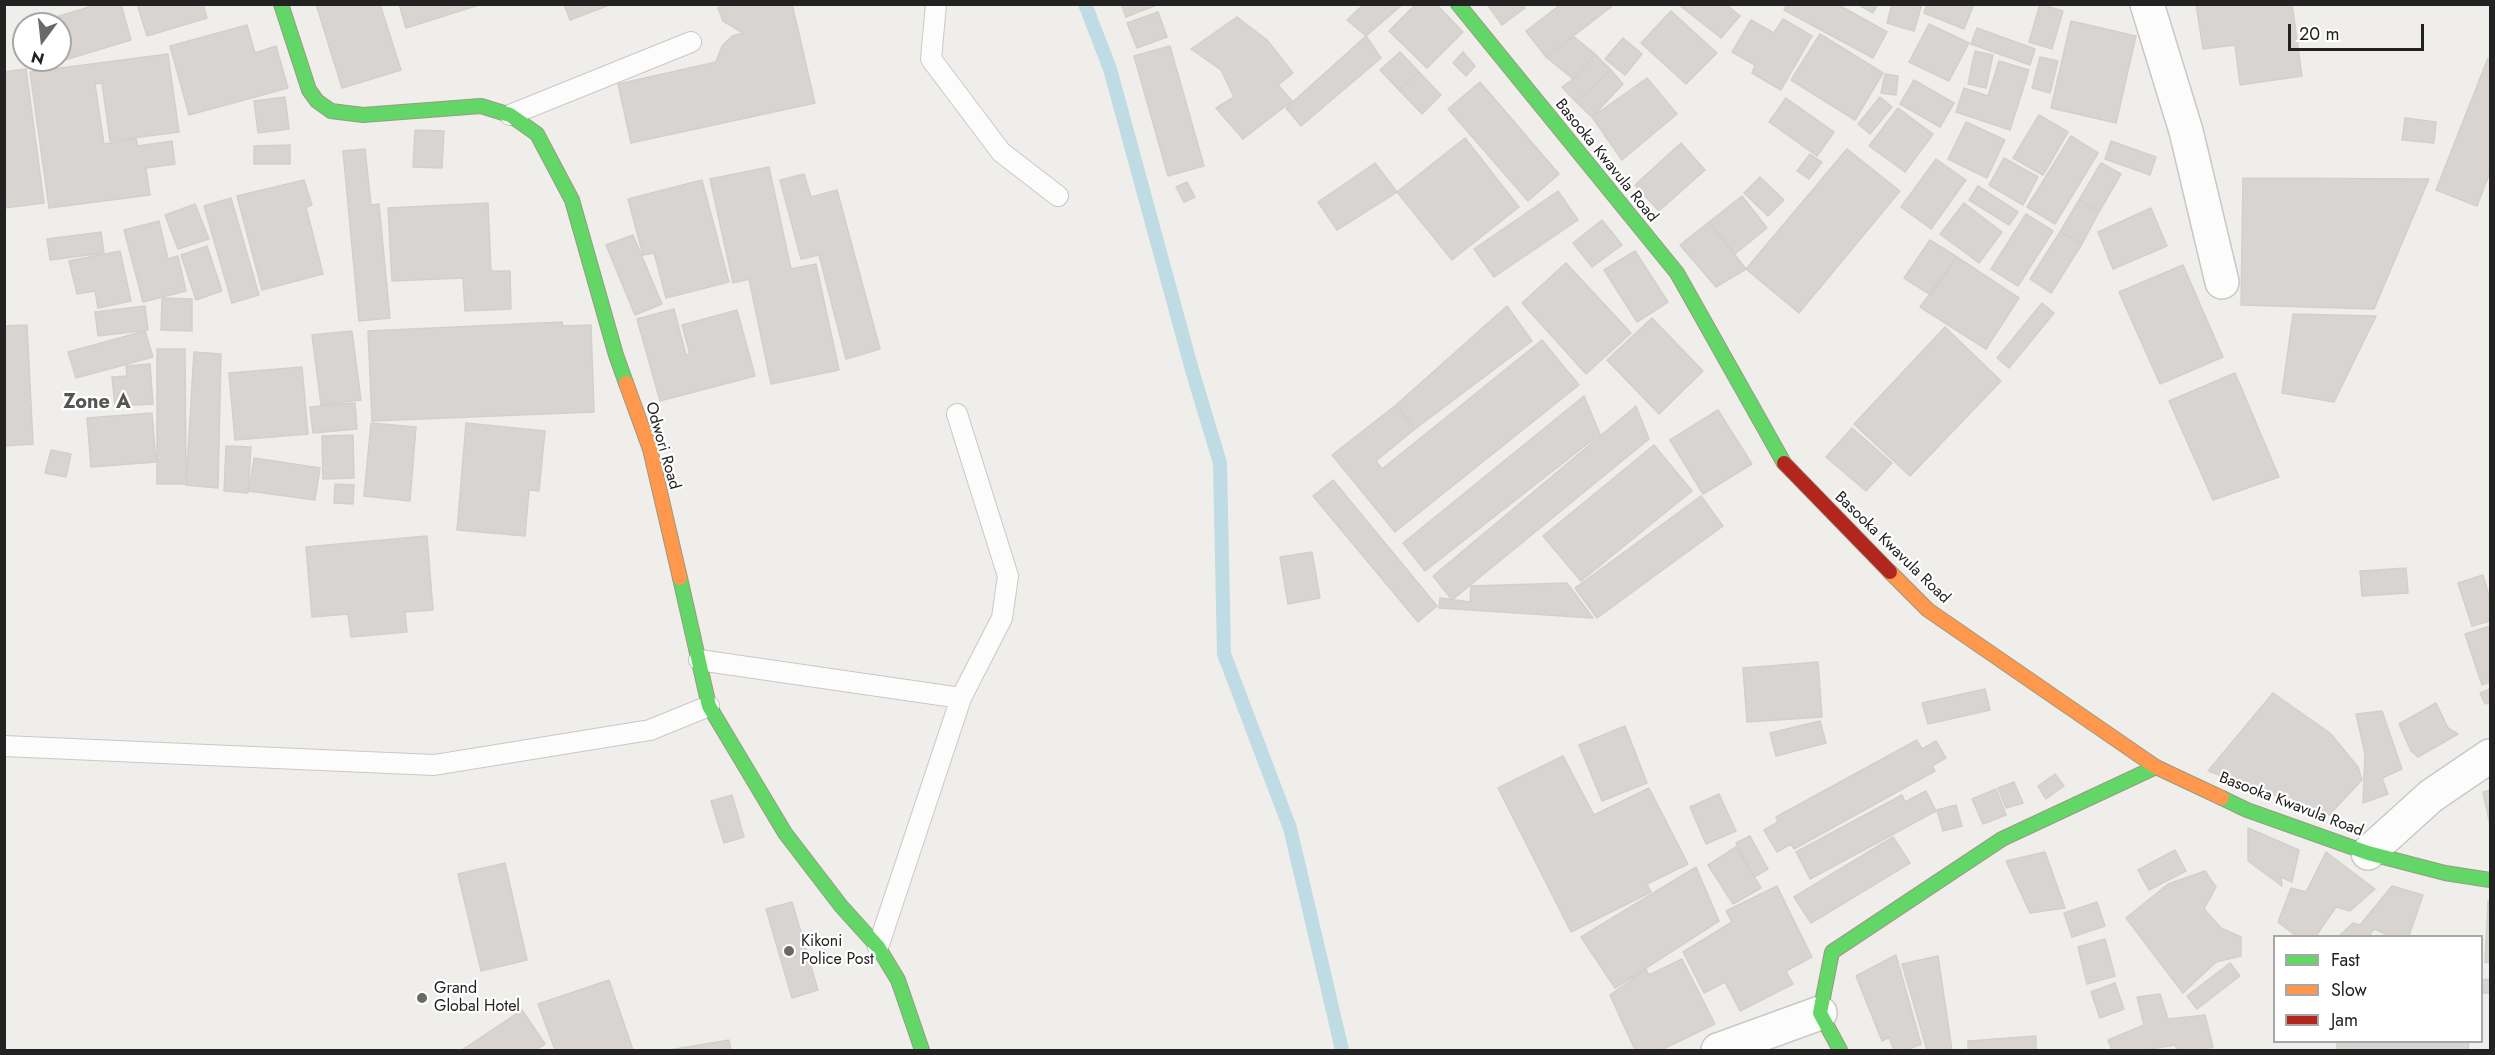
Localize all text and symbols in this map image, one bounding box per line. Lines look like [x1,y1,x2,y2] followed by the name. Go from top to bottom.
[12,12,72,72] north arrow
[2291,12,2428,50] scale bar
[2299,21,2339,47] text: 20 m
[29,45,47,71] text: N
[1550,96,1662,226] street label: Basooka Kwavula Road
[63,391,131,415] district label: Zone A
[640,400,684,492] street label: Odwori Road
[1830,488,1954,608] street label: Basooka Kwavula Road
[2216,769,2366,841] street label: Basooka Kwavula Road
[801,932,874,970] place label: Kikoni Police Post
[2273,935,2483,1043] legend
[782,944,796,958] marker: Kikoni Police Post
[2331,947,2360,973] text: Fast
[2331,977,2367,1003] text: Slow
[434,979,520,1017] place label: Grand Global Hotel
[415,991,429,1005] marker: Grand Global Hotel
[2331,1007,2358,1033] text: Jam

